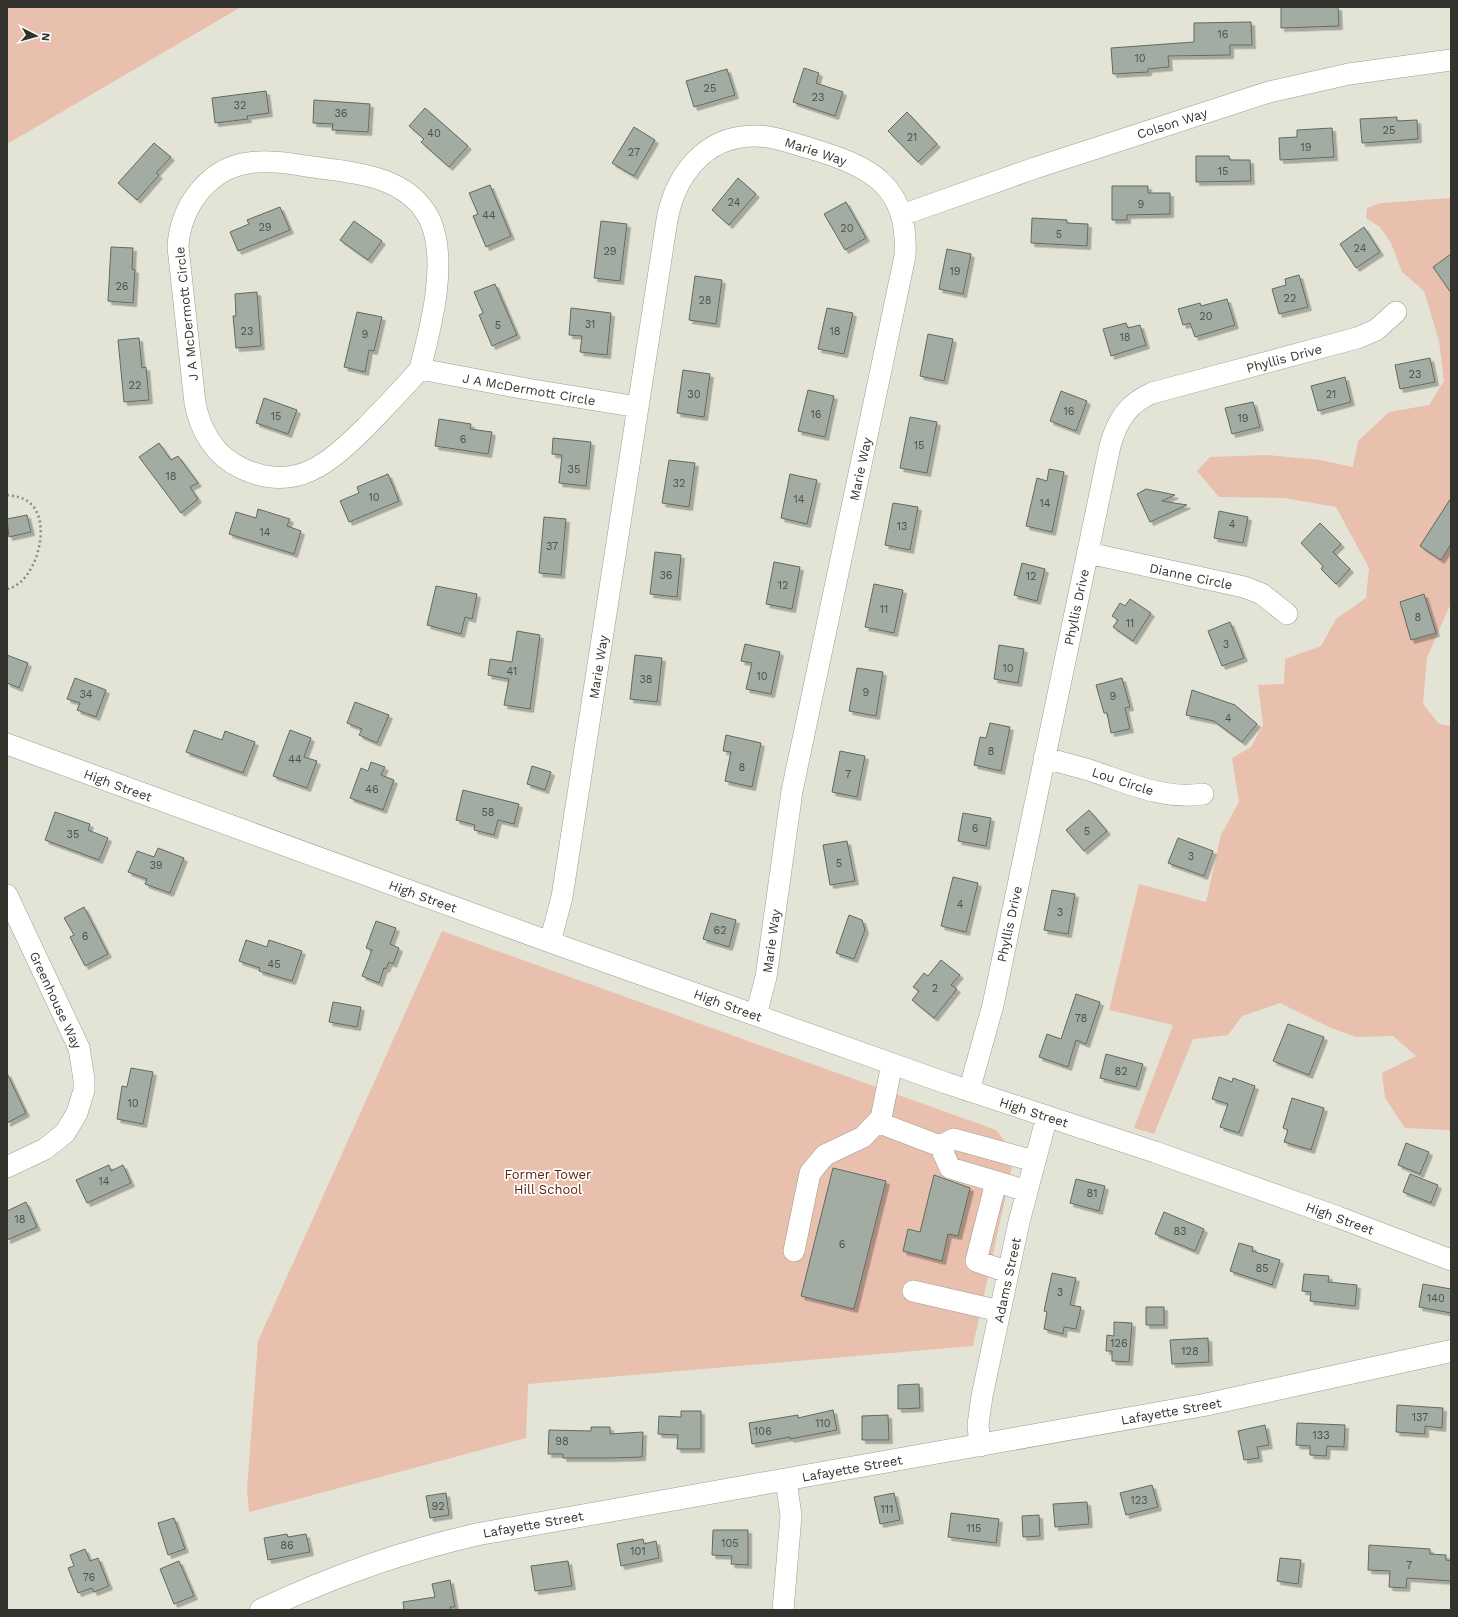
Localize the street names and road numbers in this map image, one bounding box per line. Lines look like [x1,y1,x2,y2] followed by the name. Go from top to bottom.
[1135,105,1210,142] street label: Colson Way
[783,134,849,169] street label: Marie Way
[172,246,201,382] street label: J A McDermott Circle
[1245,341,1324,376] street label: Phyllis Drive
[461,370,597,409] street label: J A McDermott Circle
[846,436,875,502] street label: Marie Way
[1148,560,1234,593] street label: Dianne Circle
[1061,568,1092,647] street label: Phyllis Drive
[586,634,611,700] street label: Marie Way
[1090,764,1156,799] street label: Lou Circle
[82,766,155,805] street label: High Street
[387,877,460,916] street label: High Street
[994,885,1025,964] street label: Phyllis Drive
[760,908,783,974] street label: Marie Way
[26,949,85,1051] street label: Greenhouse Way
[692,986,765,1025] street label: High Street
[998,1094,1071,1131] street label: High Street
[1304,1199,1377,1238] street label: High Street
[991,1236,1024,1324] street label: Adams Street
[1120,1395,1223,1428] street label: Lafayette Street
[801,1452,904,1485] street label: Lafayette Street
[482,1508,585,1541] street label: Lafayette Street

